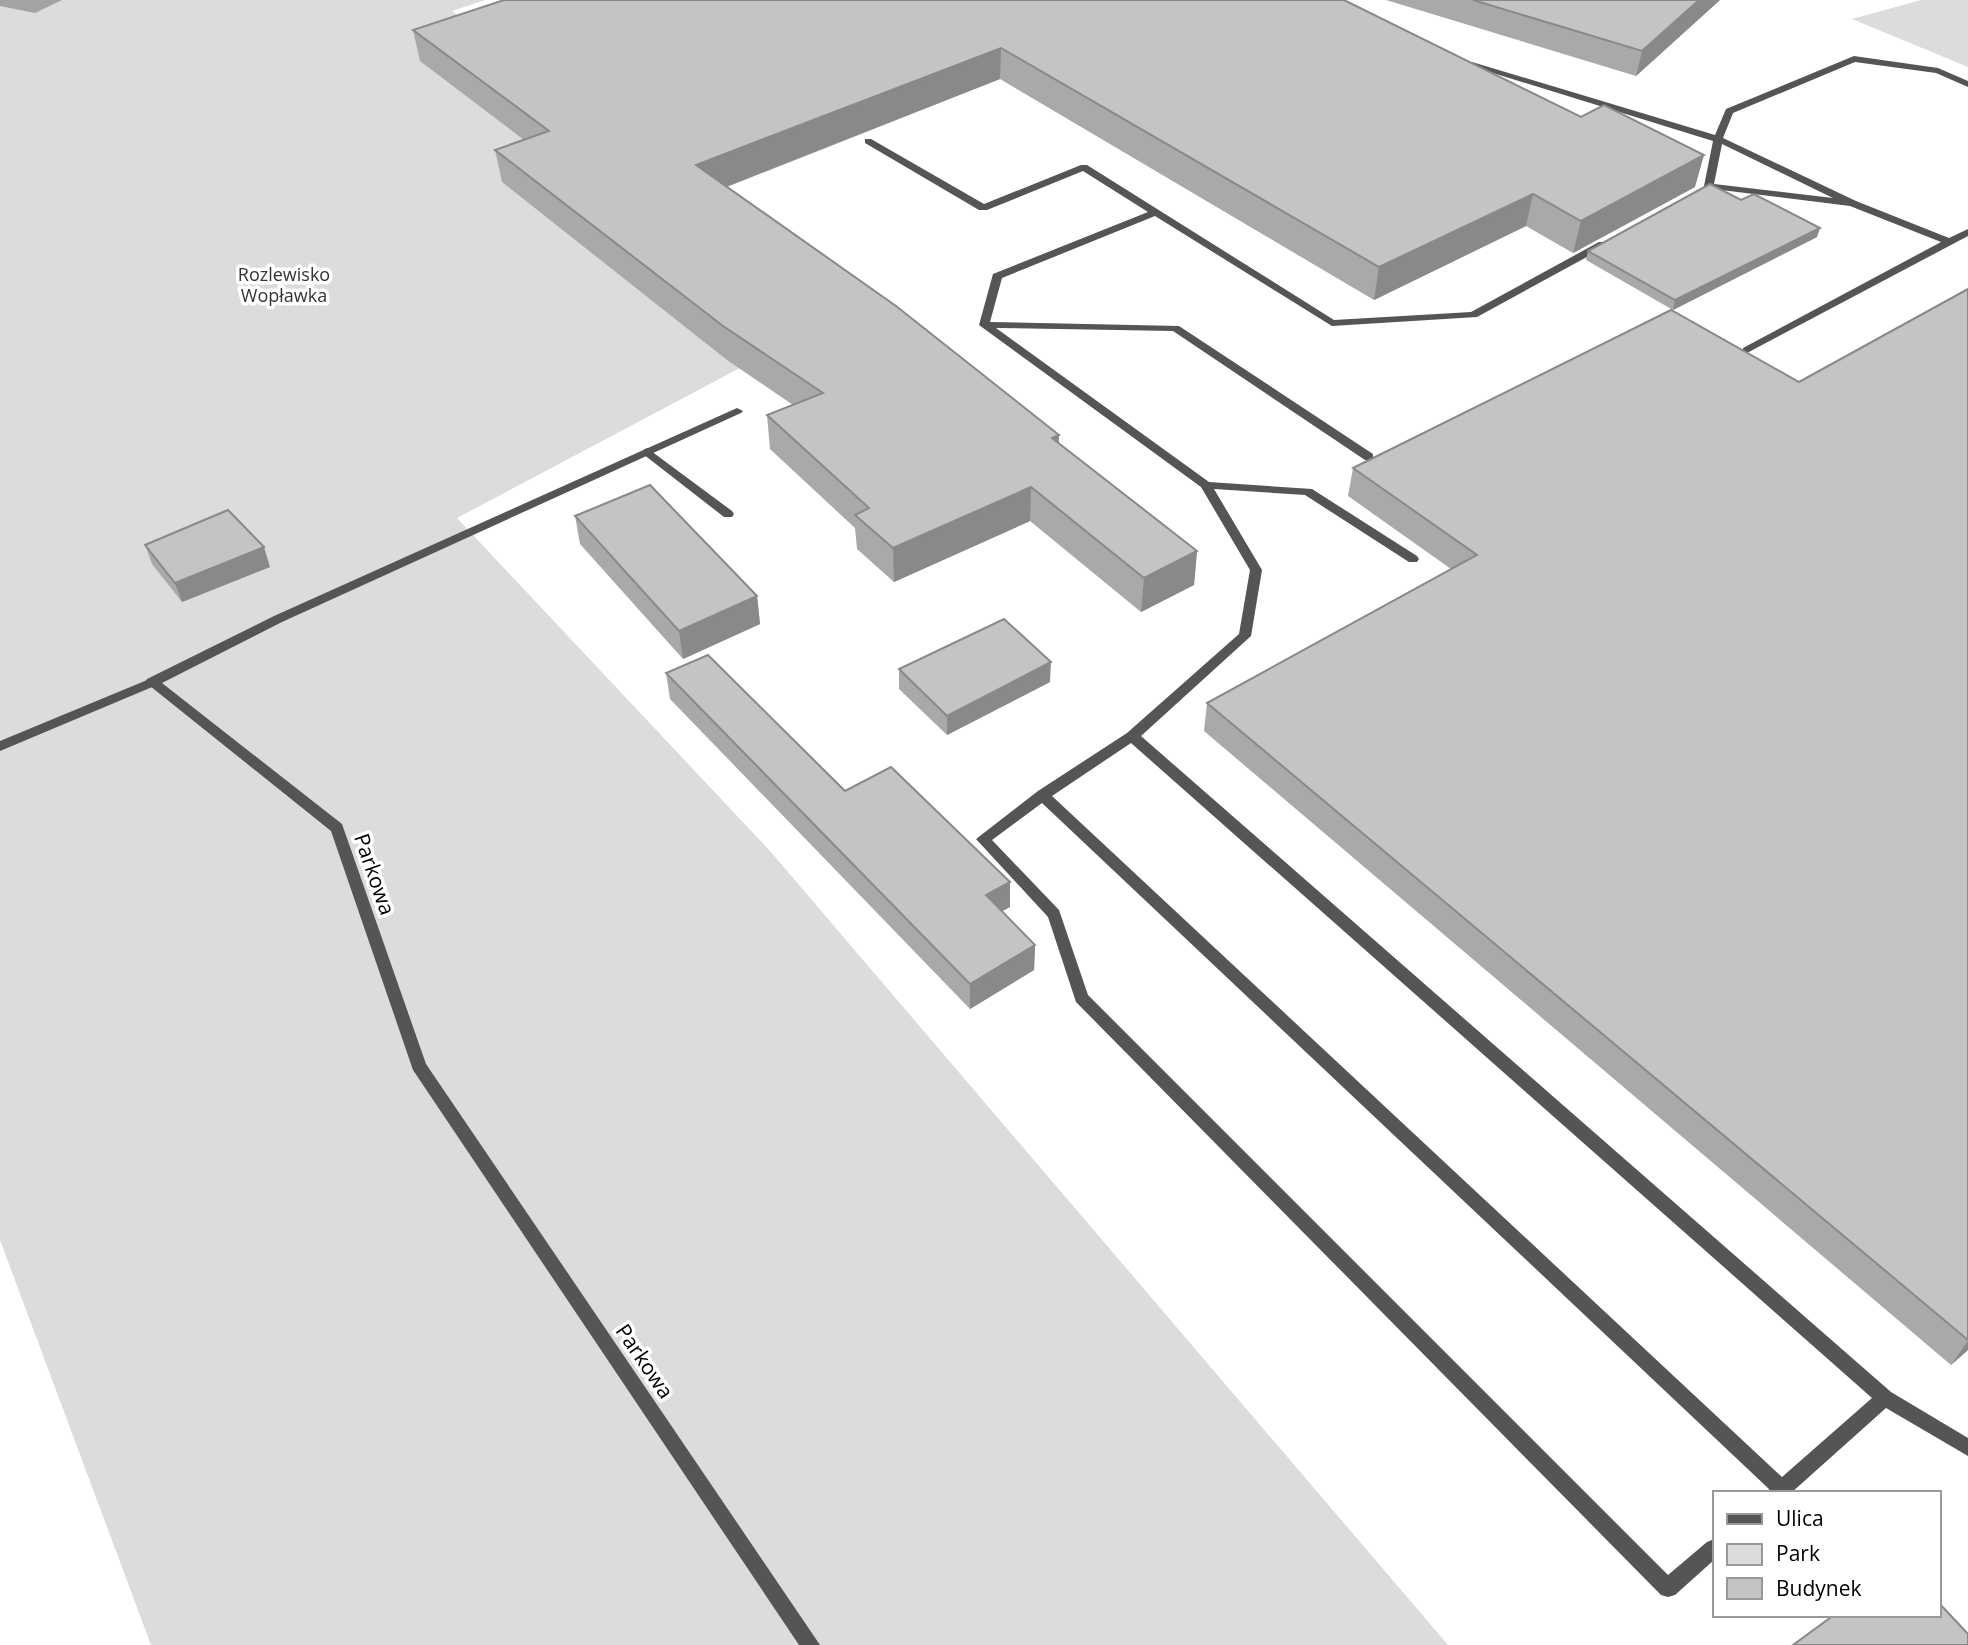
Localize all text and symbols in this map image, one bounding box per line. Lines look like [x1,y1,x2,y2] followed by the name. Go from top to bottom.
[238,262,330,307] park label: Rozlewisko Wopławka
[348,829,402,919] street label: Parkowa
[610,1318,680,1404] street label: Parkowa
[1713,1491,1940,1617] legend
[1776,1504,1824,1532] text: Ulica
[1776,1539,1820,1567] text: Park
[1776,1574,1862,1602] text: Budynek

